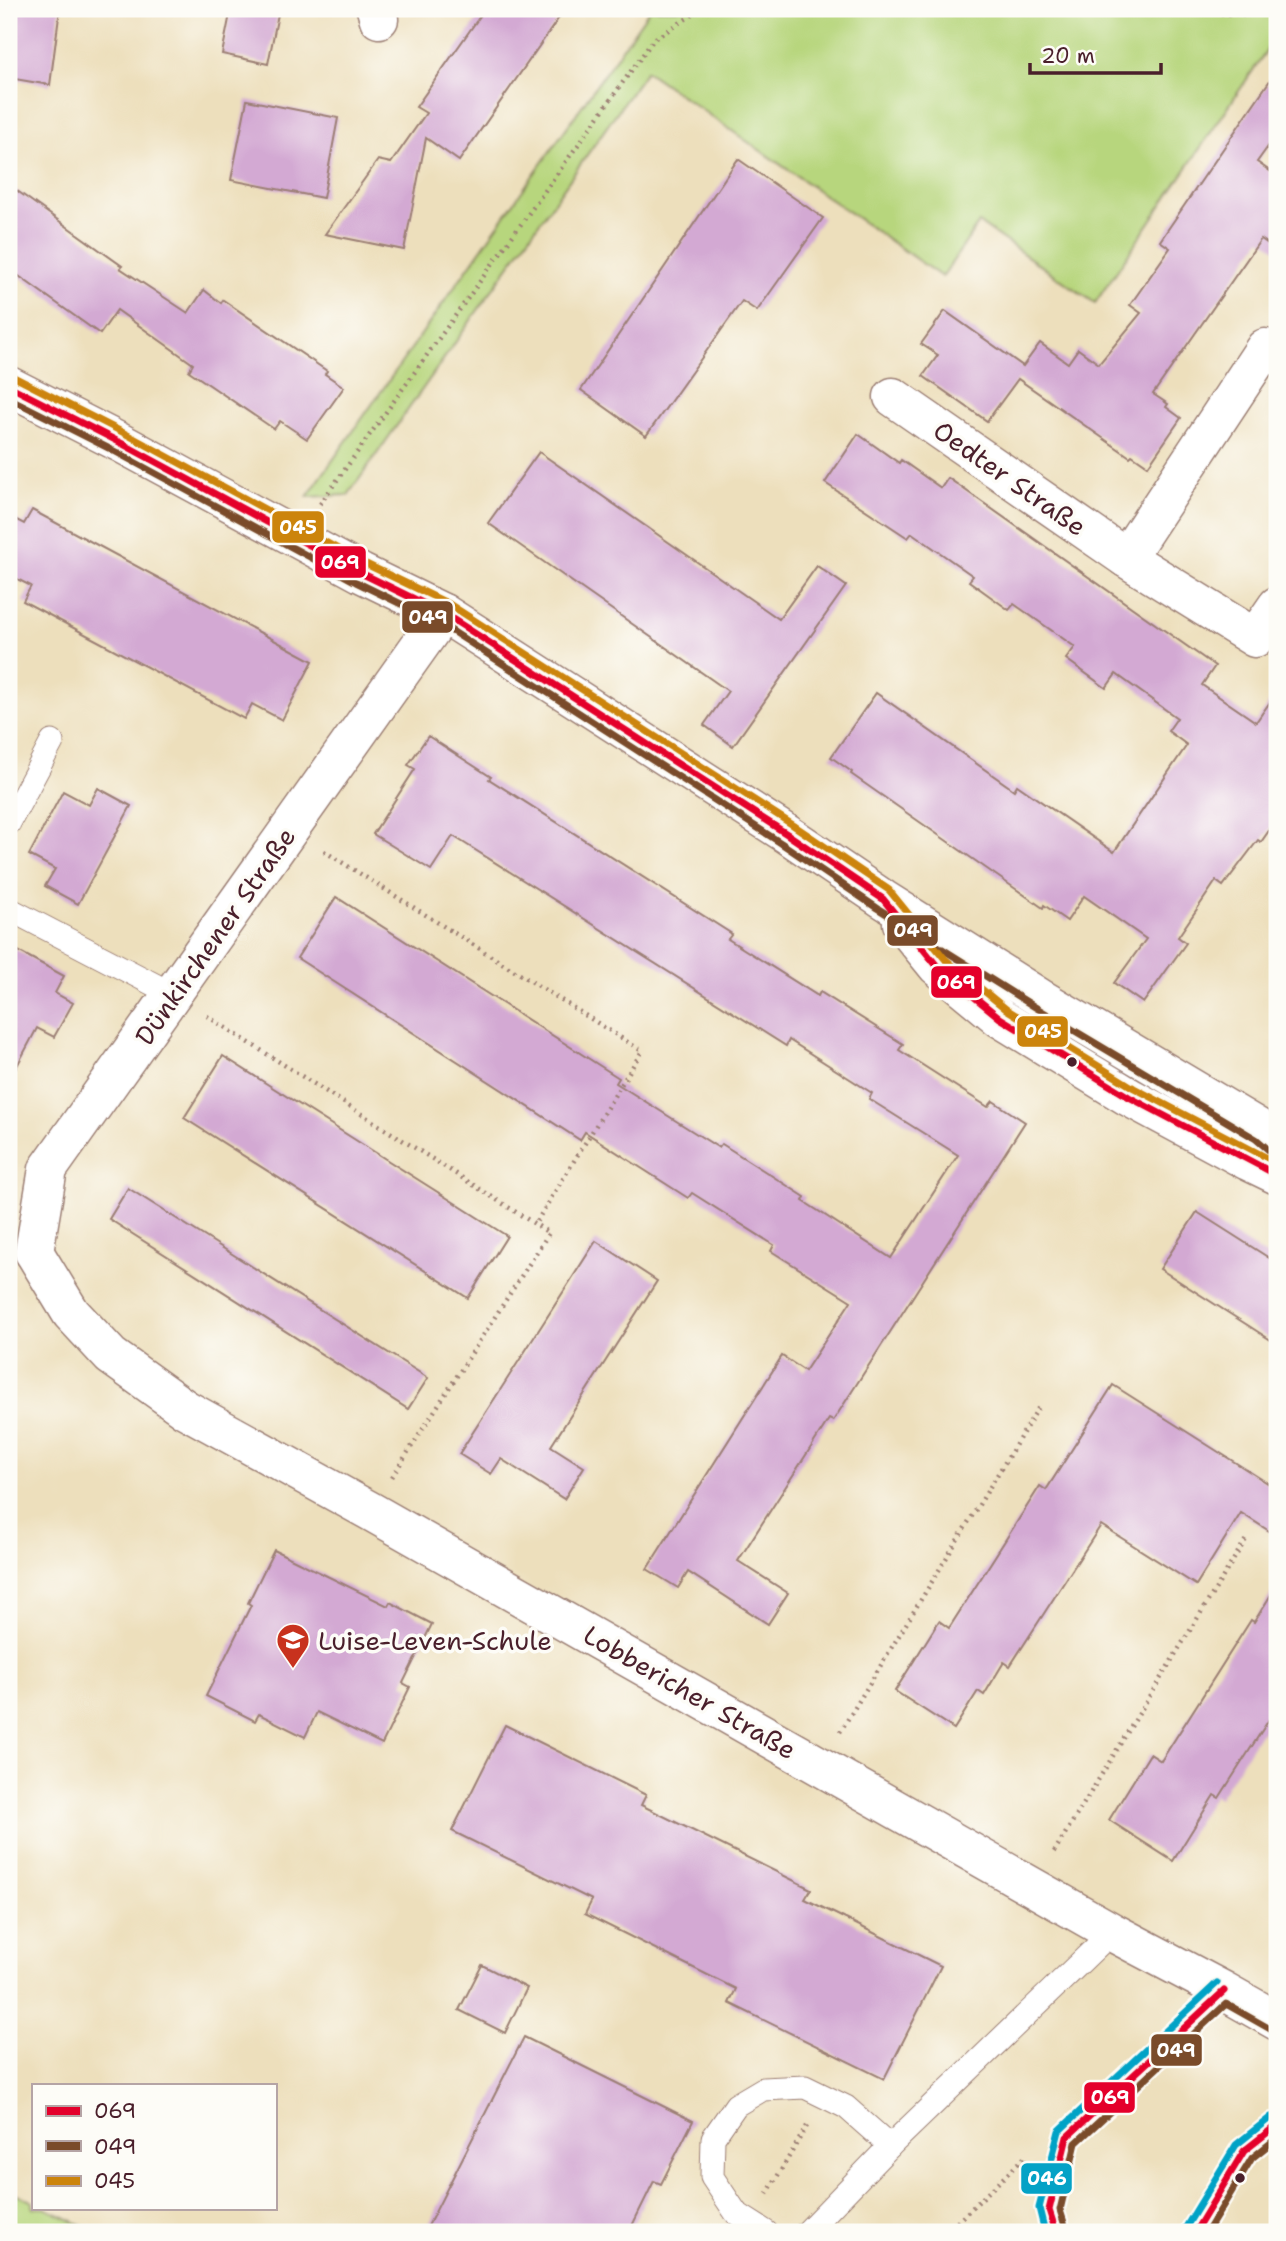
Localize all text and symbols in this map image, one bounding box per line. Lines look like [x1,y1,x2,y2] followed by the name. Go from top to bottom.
[1030,32,1162,76] scale bar
[1041,42,1095,70] text: 20 m
[927,412,1093,544] street label: Oedter Straße
[271,510,325,544] line badge: 045
[279,515,317,540] text: 045
[314,545,367,579] line badge: 069
[320,550,360,575] text: 069
[401,600,454,634] line badge: 049
[408,605,448,630] text: 049
[127,820,303,1052] street label: Dünkirchener Straße
[886,914,939,947] line badge: 049
[893,918,933,943] text: 049
[930,965,983,999] line badge: 069
[936,970,976,995] text: 069
[1016,1015,1069,1048] line badge: 045
[1024,1019,1062,1044] text: 045
[1065,1055,1079,1069] unlabelled marker
[577,1617,803,1767] street label: Lobbericher Straße
[274,1621,312,1670] school or university icon: Luise-Leven-Schule
[318,1623,552,1658] place label: Luise-Leven-Schule
[1150,2033,1203,2067] line badge: 049
[1156,2038,1196,2063] text: 049
[1083,2081,1136,2114] line badge: 069
[32,2084,276,2210] legend
[1090,2085,1130,2110] text: 069
[94,2097,136,2125] text: 069
[94,2133,137,2161] text: 049
[1020,2162,1073,2195] line badge: 046
[1027,2166,1067,2191] text: 046
[94,2167,135,2195] text: 045
[1233,2171,1247,2185] unlabelled marker

